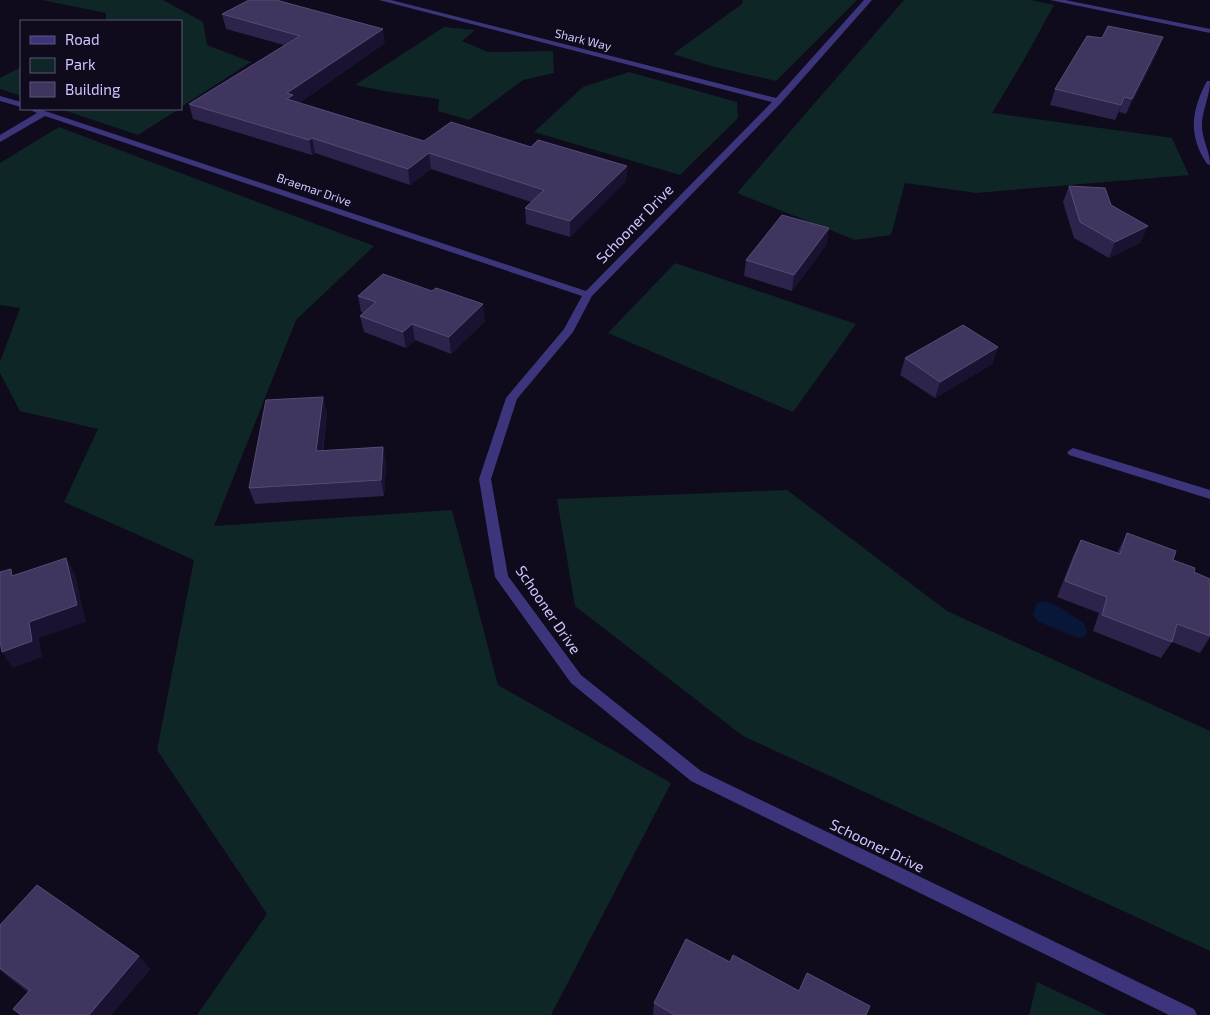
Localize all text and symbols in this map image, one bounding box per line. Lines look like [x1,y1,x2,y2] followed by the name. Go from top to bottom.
[20,20,182,110] legend
[554,25,614,53] street label: Shark Way
[65,30,100,48] text: Road
[65,55,96,73] text: Park
[65,80,121,98] text: Building
[275,170,354,208] street label: Braemar Drive
[592,180,677,267] street label: Schooner Drive
[513,562,585,657] street label: Schooner Drive
[827,814,928,876] street label: Schooner Drive

